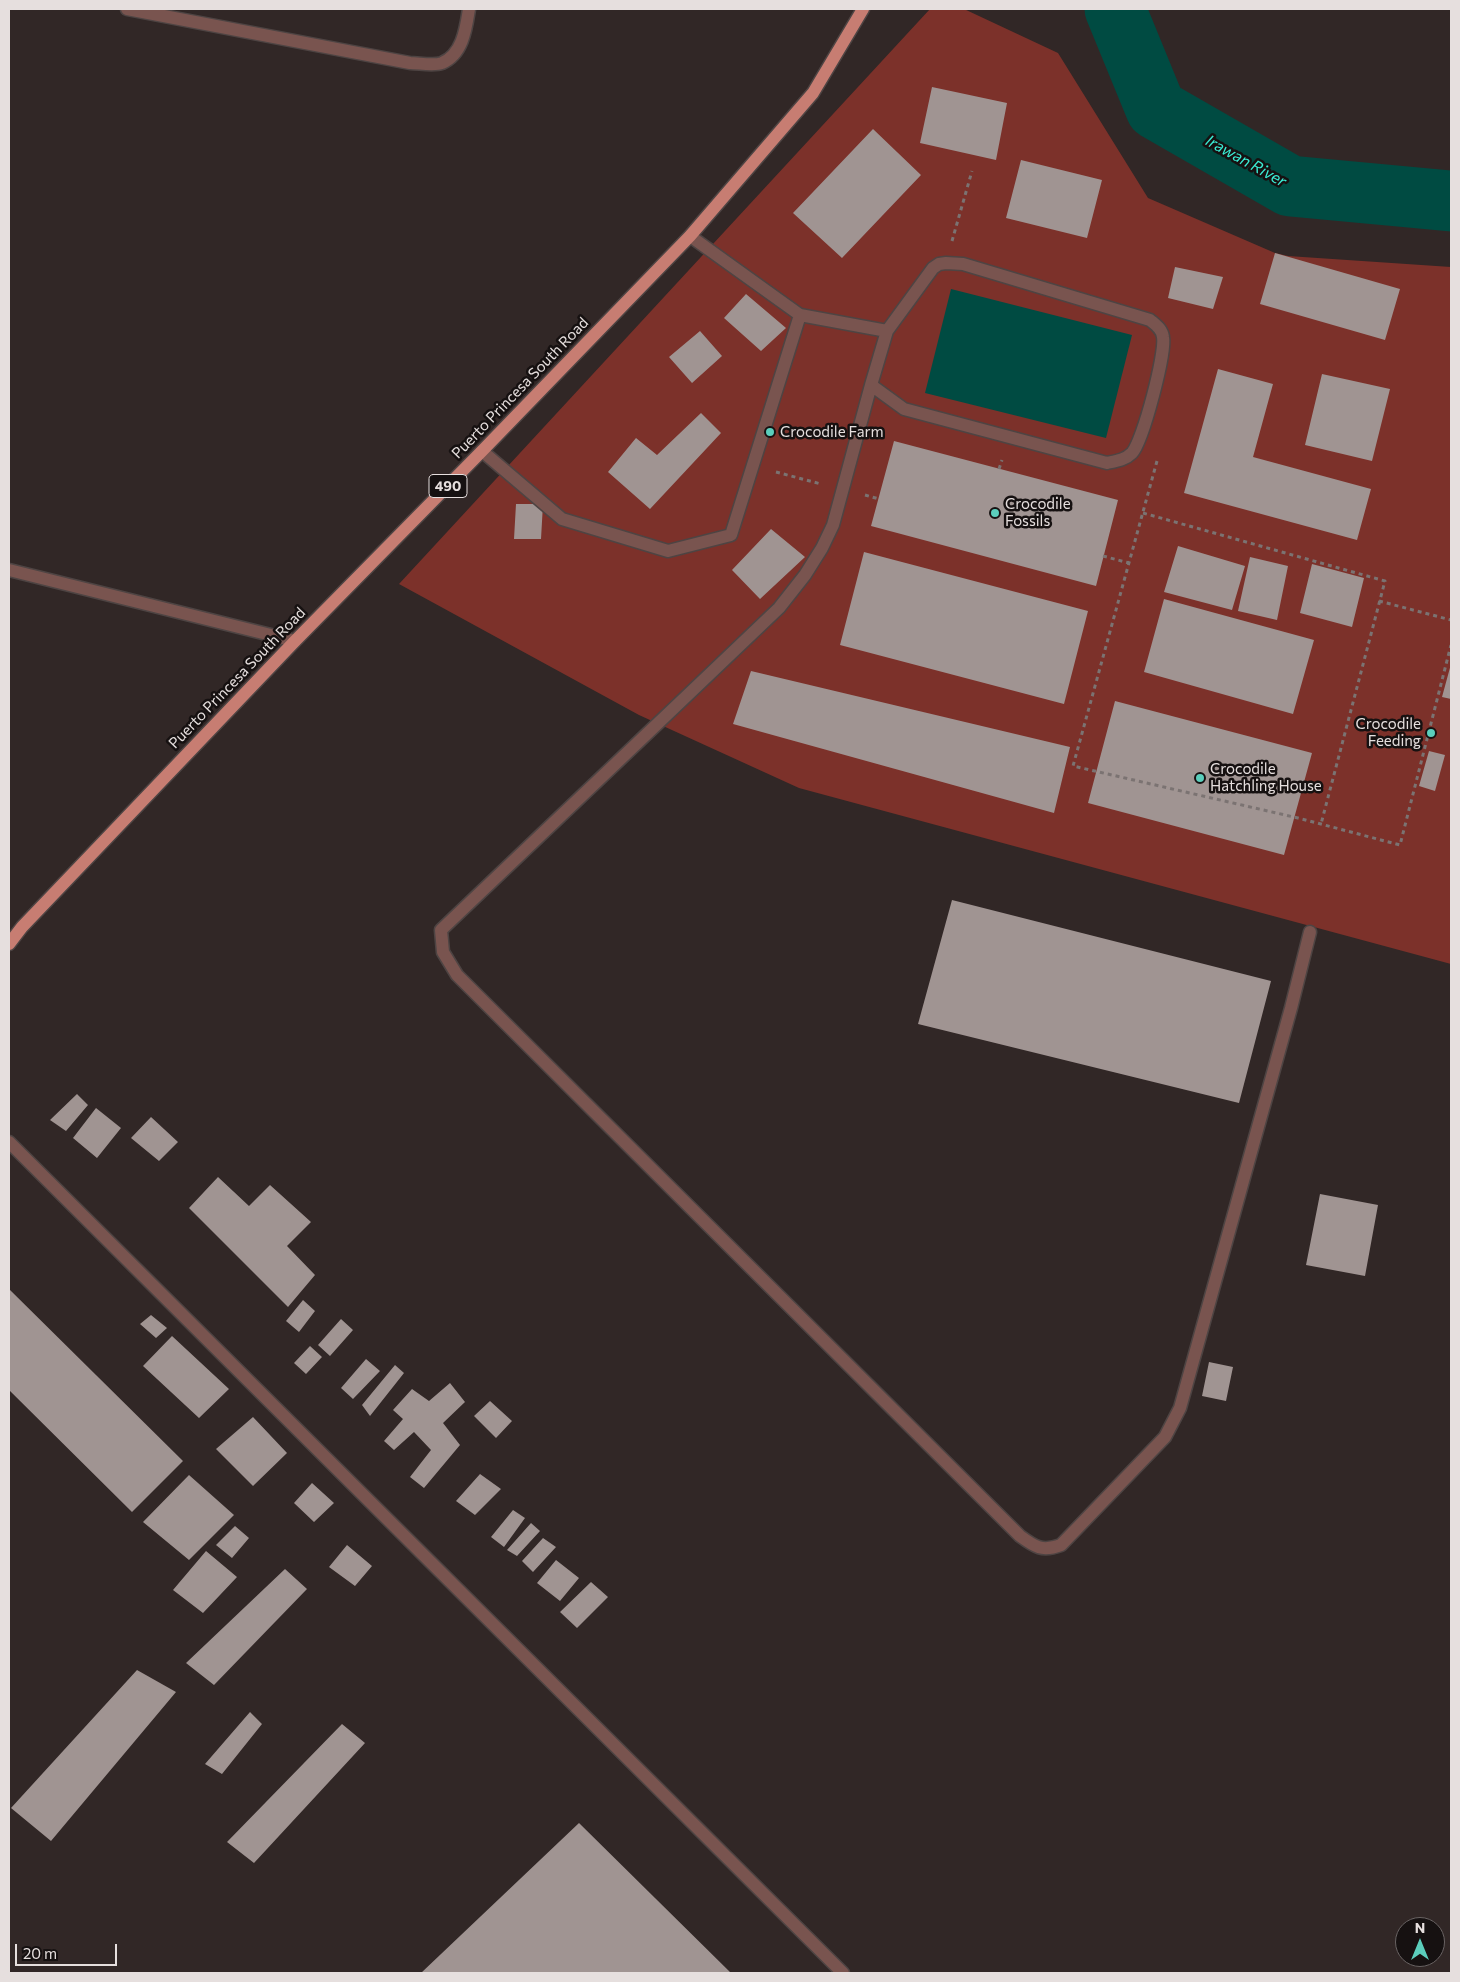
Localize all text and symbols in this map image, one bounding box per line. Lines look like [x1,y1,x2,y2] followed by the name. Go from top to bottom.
[1202,131,1290,191] water label: Irawan River
[448,314,592,462] street label: Puerto Princesa South Road
[780,423,884,441] place label: Crocodile Farm
[764,426,776,438] marker: Crocodile Farm
[429,474,467,498] road number: 490
[1005,495,1071,530] place label: Crocodile Fossils
[989,507,1001,519] marker: Crocodile Fossils
[165,604,309,752] street label: Puerto Princesa South Road
[1355,715,1421,750] place label: Crocodile Feeding
[1425,727,1437,739] marker: Crocodile Feeding
[1210,760,1322,795] place label: Crocodile Hatchling House
[1194,772,1206,784] marker: Crocodile Hatchling House
[1395,1917,1445,1967] north arrow
[1415,1919,1425,1936] text: N
[18,1934,120,1966] scale bar
[23,1944,57,1962] text: 20 m

